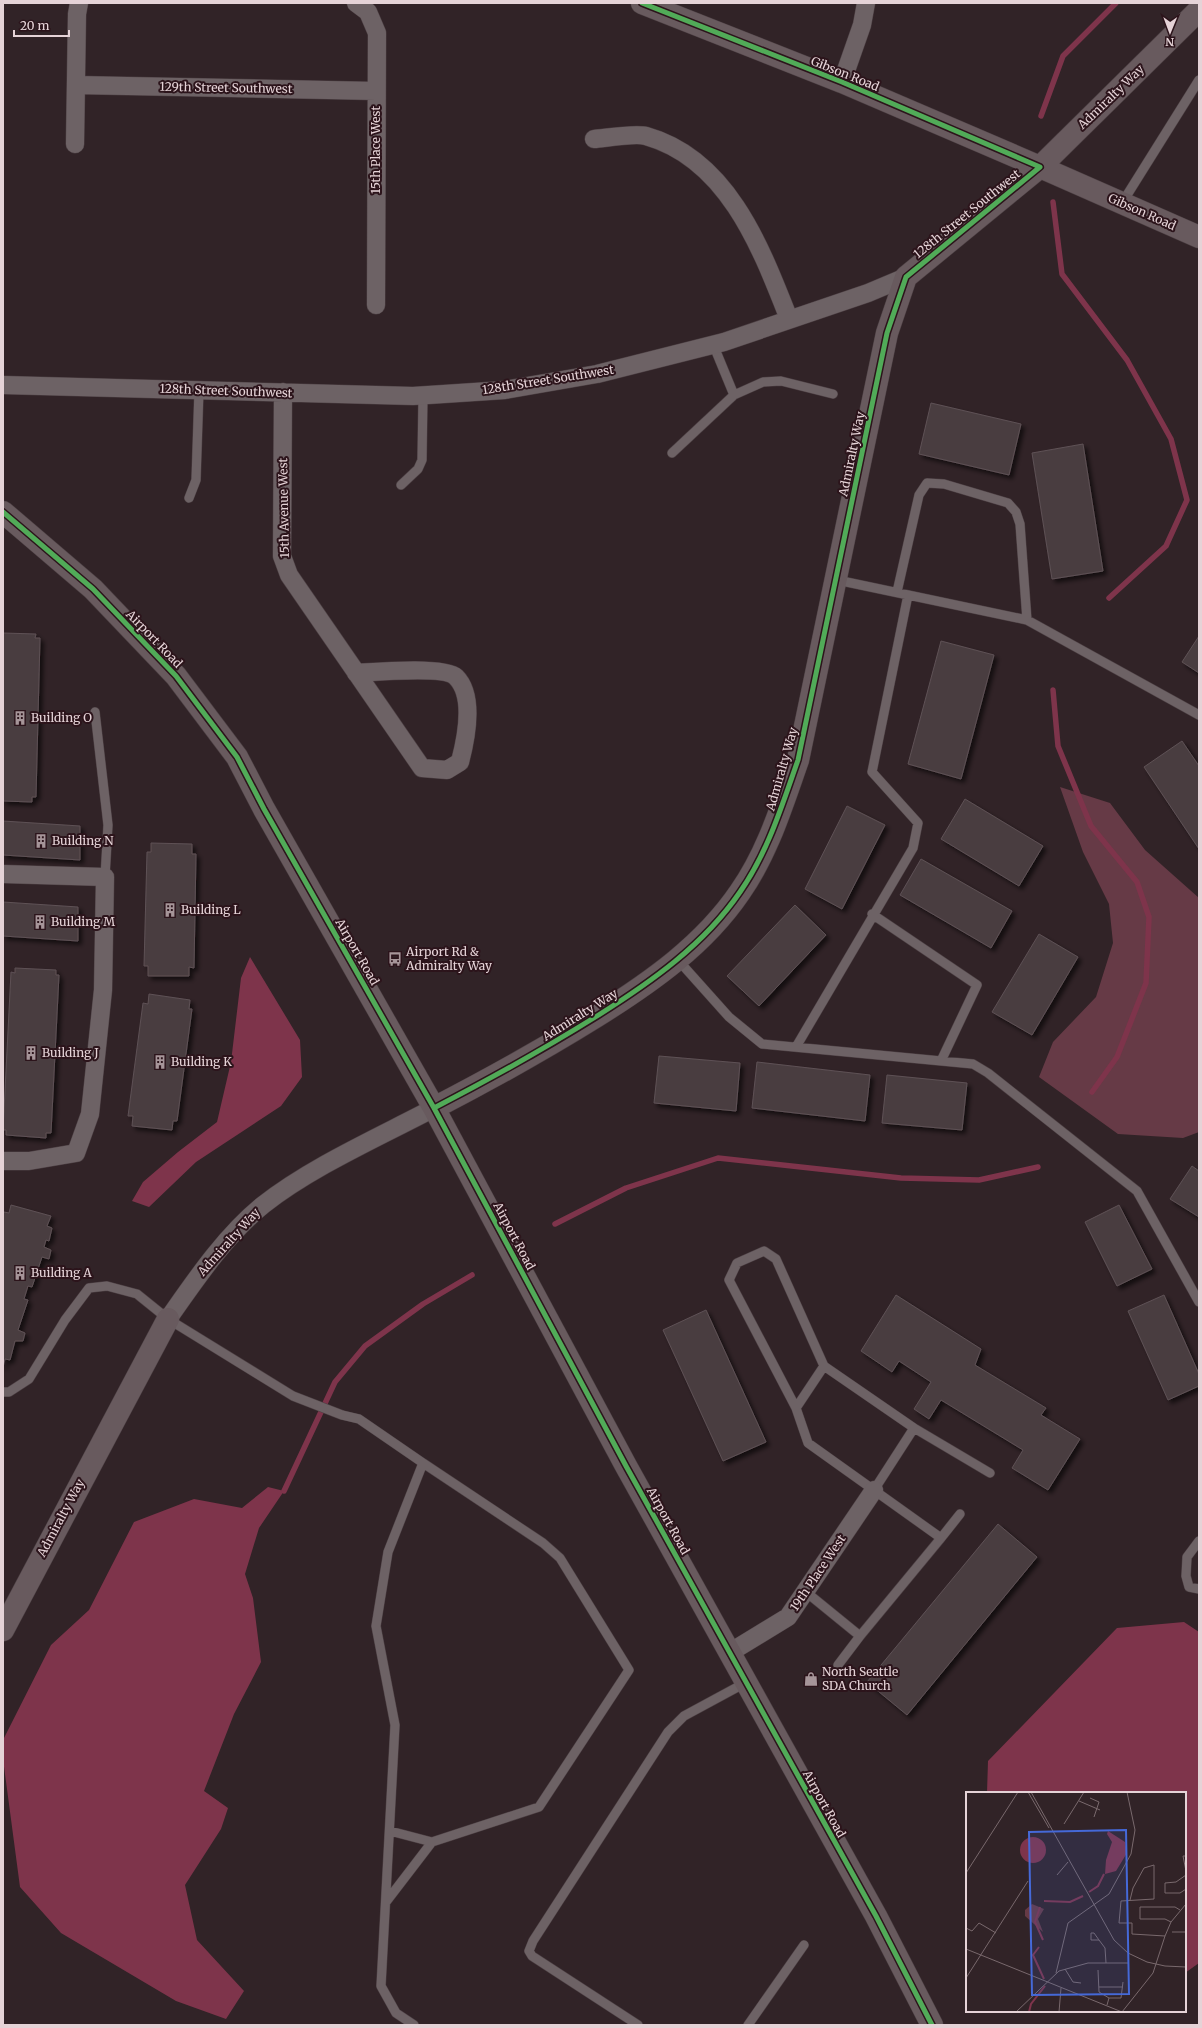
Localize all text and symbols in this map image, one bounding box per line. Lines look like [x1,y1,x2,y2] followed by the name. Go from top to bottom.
[14,12,69,38] scale bar
[1150,12,1190,52] north arrow
[20,18,49,33] text: 20 m
[1165,35,1174,49] text: N
[809,53,882,94] street label: Gibson Road
[1074,61,1147,133] street label: Admiralty Way
[159,79,293,96] street label: 129th Street Southwest
[368,106,383,194] street label: 15th Place West
[910,166,1023,261] street label: 128th Street Southwest
[1106,190,1178,233] street label: Gibson Road
[481,362,615,397] street label: 128th Street Southwest
[159,381,293,400] street label: 128th Street Southwest
[835,410,868,499] street label: Admiralty Way
[275,457,292,558] street label: 15th Avenue West
[122,606,186,671] street label: Airport Road
[12,710,28,726] building icon: Building O
[31,710,92,725] place label: Building O
[762,725,801,813] street label: Admiralty Way
[33,833,49,849] building icon: Building N
[52,833,114,848] place label: Building N
[162,902,178,918] building icon: Building L
[181,902,241,917] place label: Building L
[32,914,48,930] building icon: Building M
[51,914,115,929] place label: Building M
[332,915,383,988] street label: Airport Road
[405,944,492,973] place label: Airport Rd & Admiralty Way
[387,951,403,967] bus stop icon: Airport Rd & Admiralty Way
[538,985,620,1044] street label: Admiralty Way
[23,1045,39,1061] building icon: Building J
[42,1045,99,1060] place label: Building J
[152,1054,168,1070] building icon: Building K
[171,1054,232,1069] place label: Building K
[490,1198,539,1272] street label: Airport Road
[194,1205,263,1279] street label: Admiralty Way
[12,1265,28,1281] building icon: Building A
[31,1265,92,1280] place label: Building A
[33,1476,87,1560] street label: Admiralty Way
[643,1484,693,1557] street label: Airport Road
[787,1531,849,1614] street label: 19th Place West
[822,1664,898,1693] place label: North Seattle SDA Church
[803,1671,819,1687] shop icon: North Seattle SDA Church
[799,1767,849,1840] street label: Airport Road
[966,1792,1186,2012] inset map

